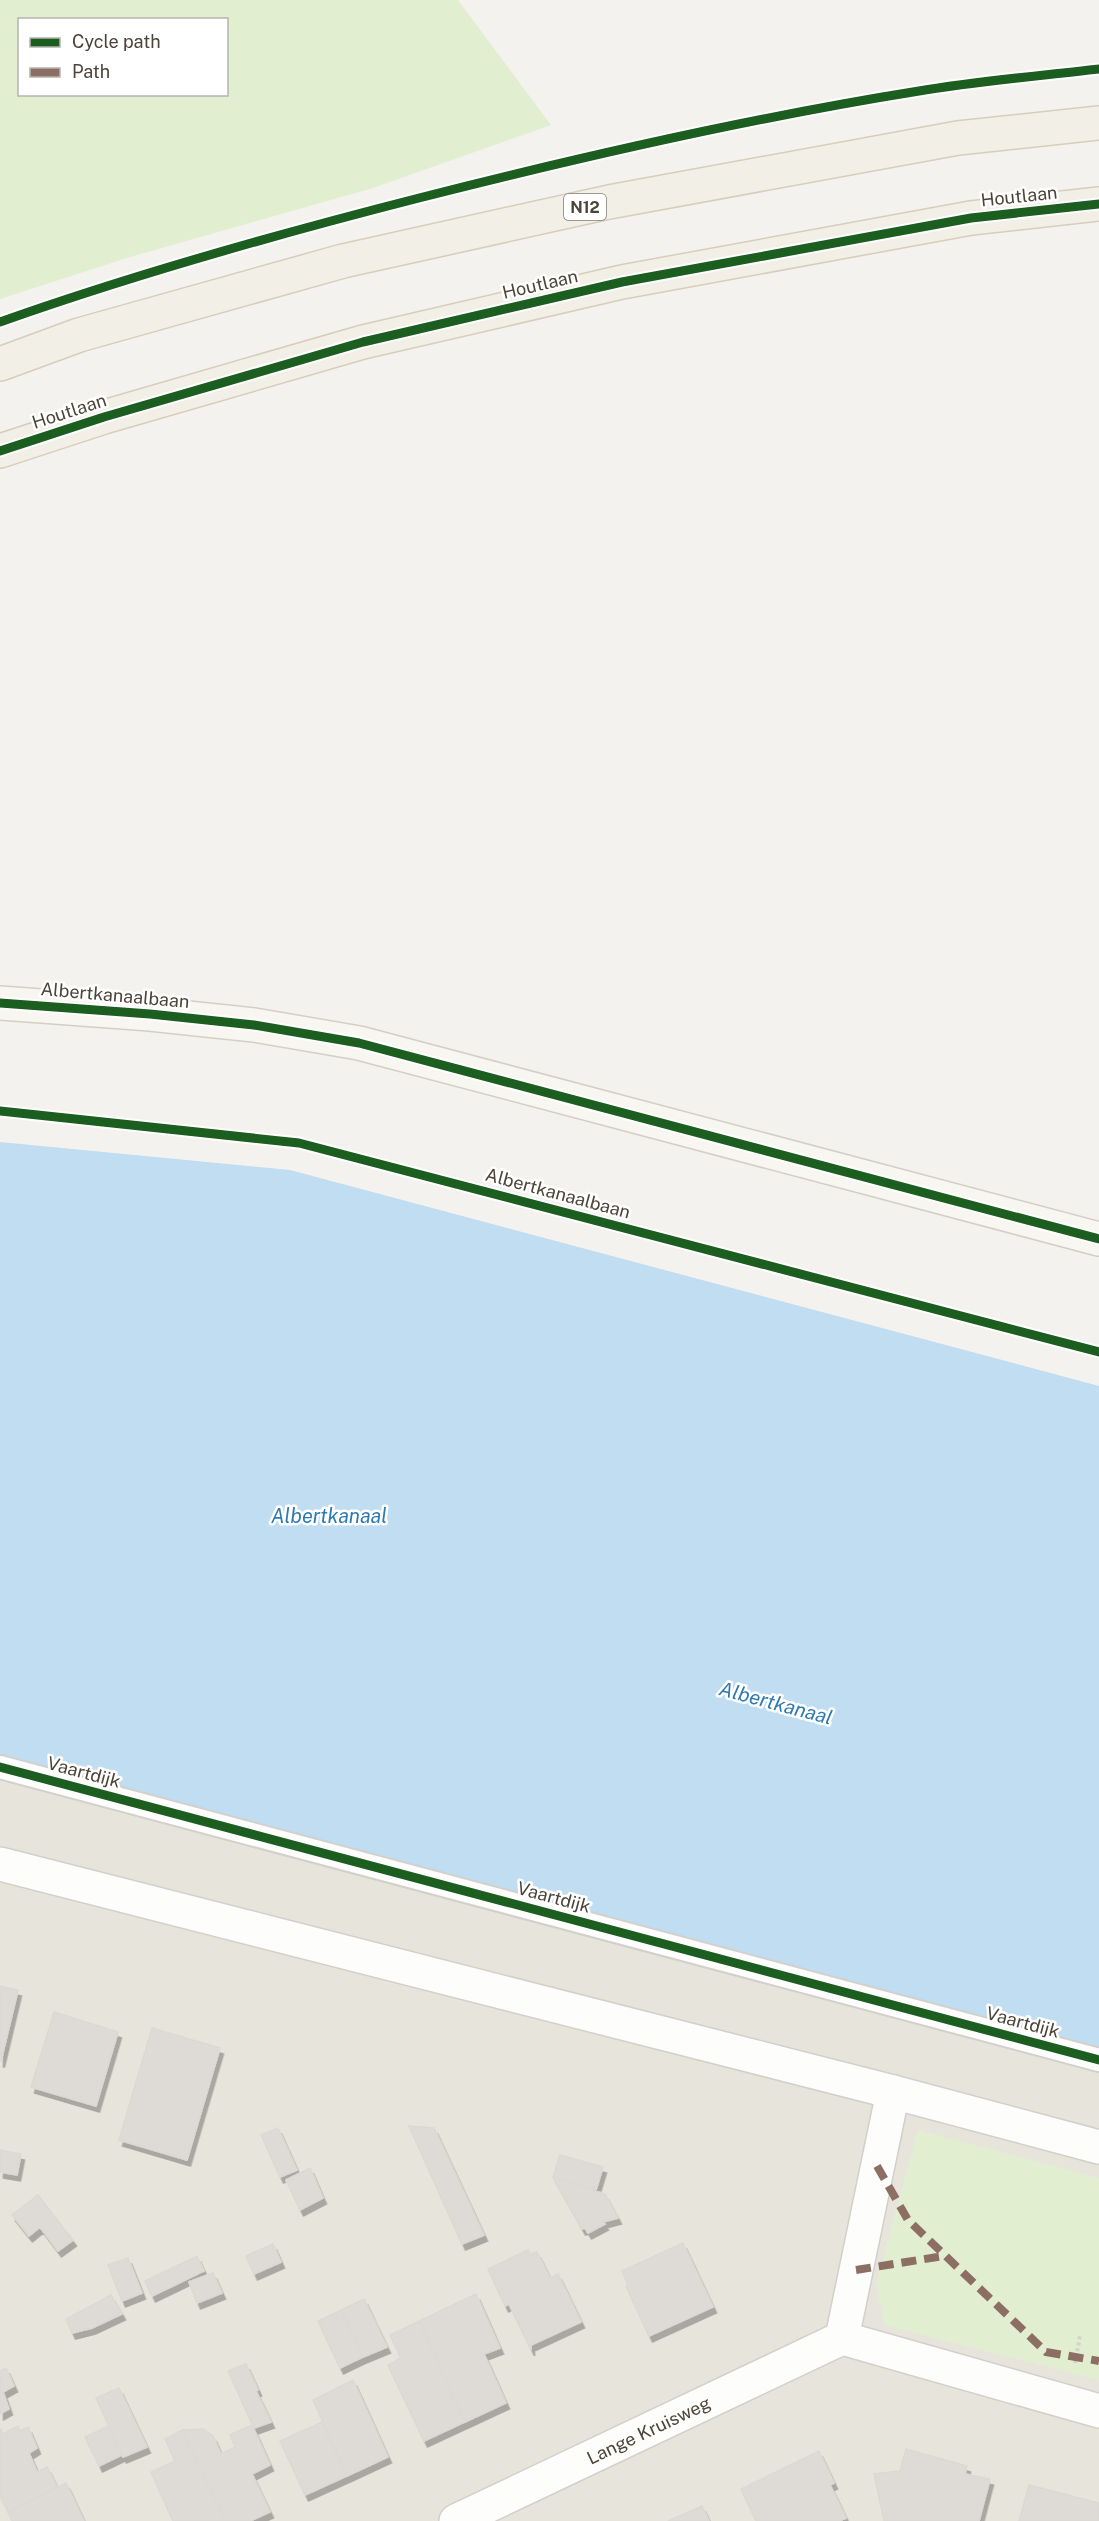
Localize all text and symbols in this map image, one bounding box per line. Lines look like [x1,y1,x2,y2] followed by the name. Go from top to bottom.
[18,18,228,96] legend
[72,31,161,52] text: Cycle path
[72,61,110,82] text: Path
[980,182,1058,210] street label: Houtlaan
[564,194,606,220] road number: N12
[500,265,580,303] street label: Houtlaan
[29,389,109,433] street label: Houtlaan
[40,978,190,1012] street label: Albertkanaalbaan
[483,1164,633,1222] street label: Albertkanaalbaan
[271,1504,387,1528] water label: Albertkanaal
[717,1676,835,1730] water label: Albertkanaal
[45,1752,123,1792] street label: Vaartdijk
[515,1877,593,1917] street label: Vaartdijk
[984,2002,1062,2042] street label: Vaartdijk
[583,2391,714,2468] street label: Lange Kruisweg

